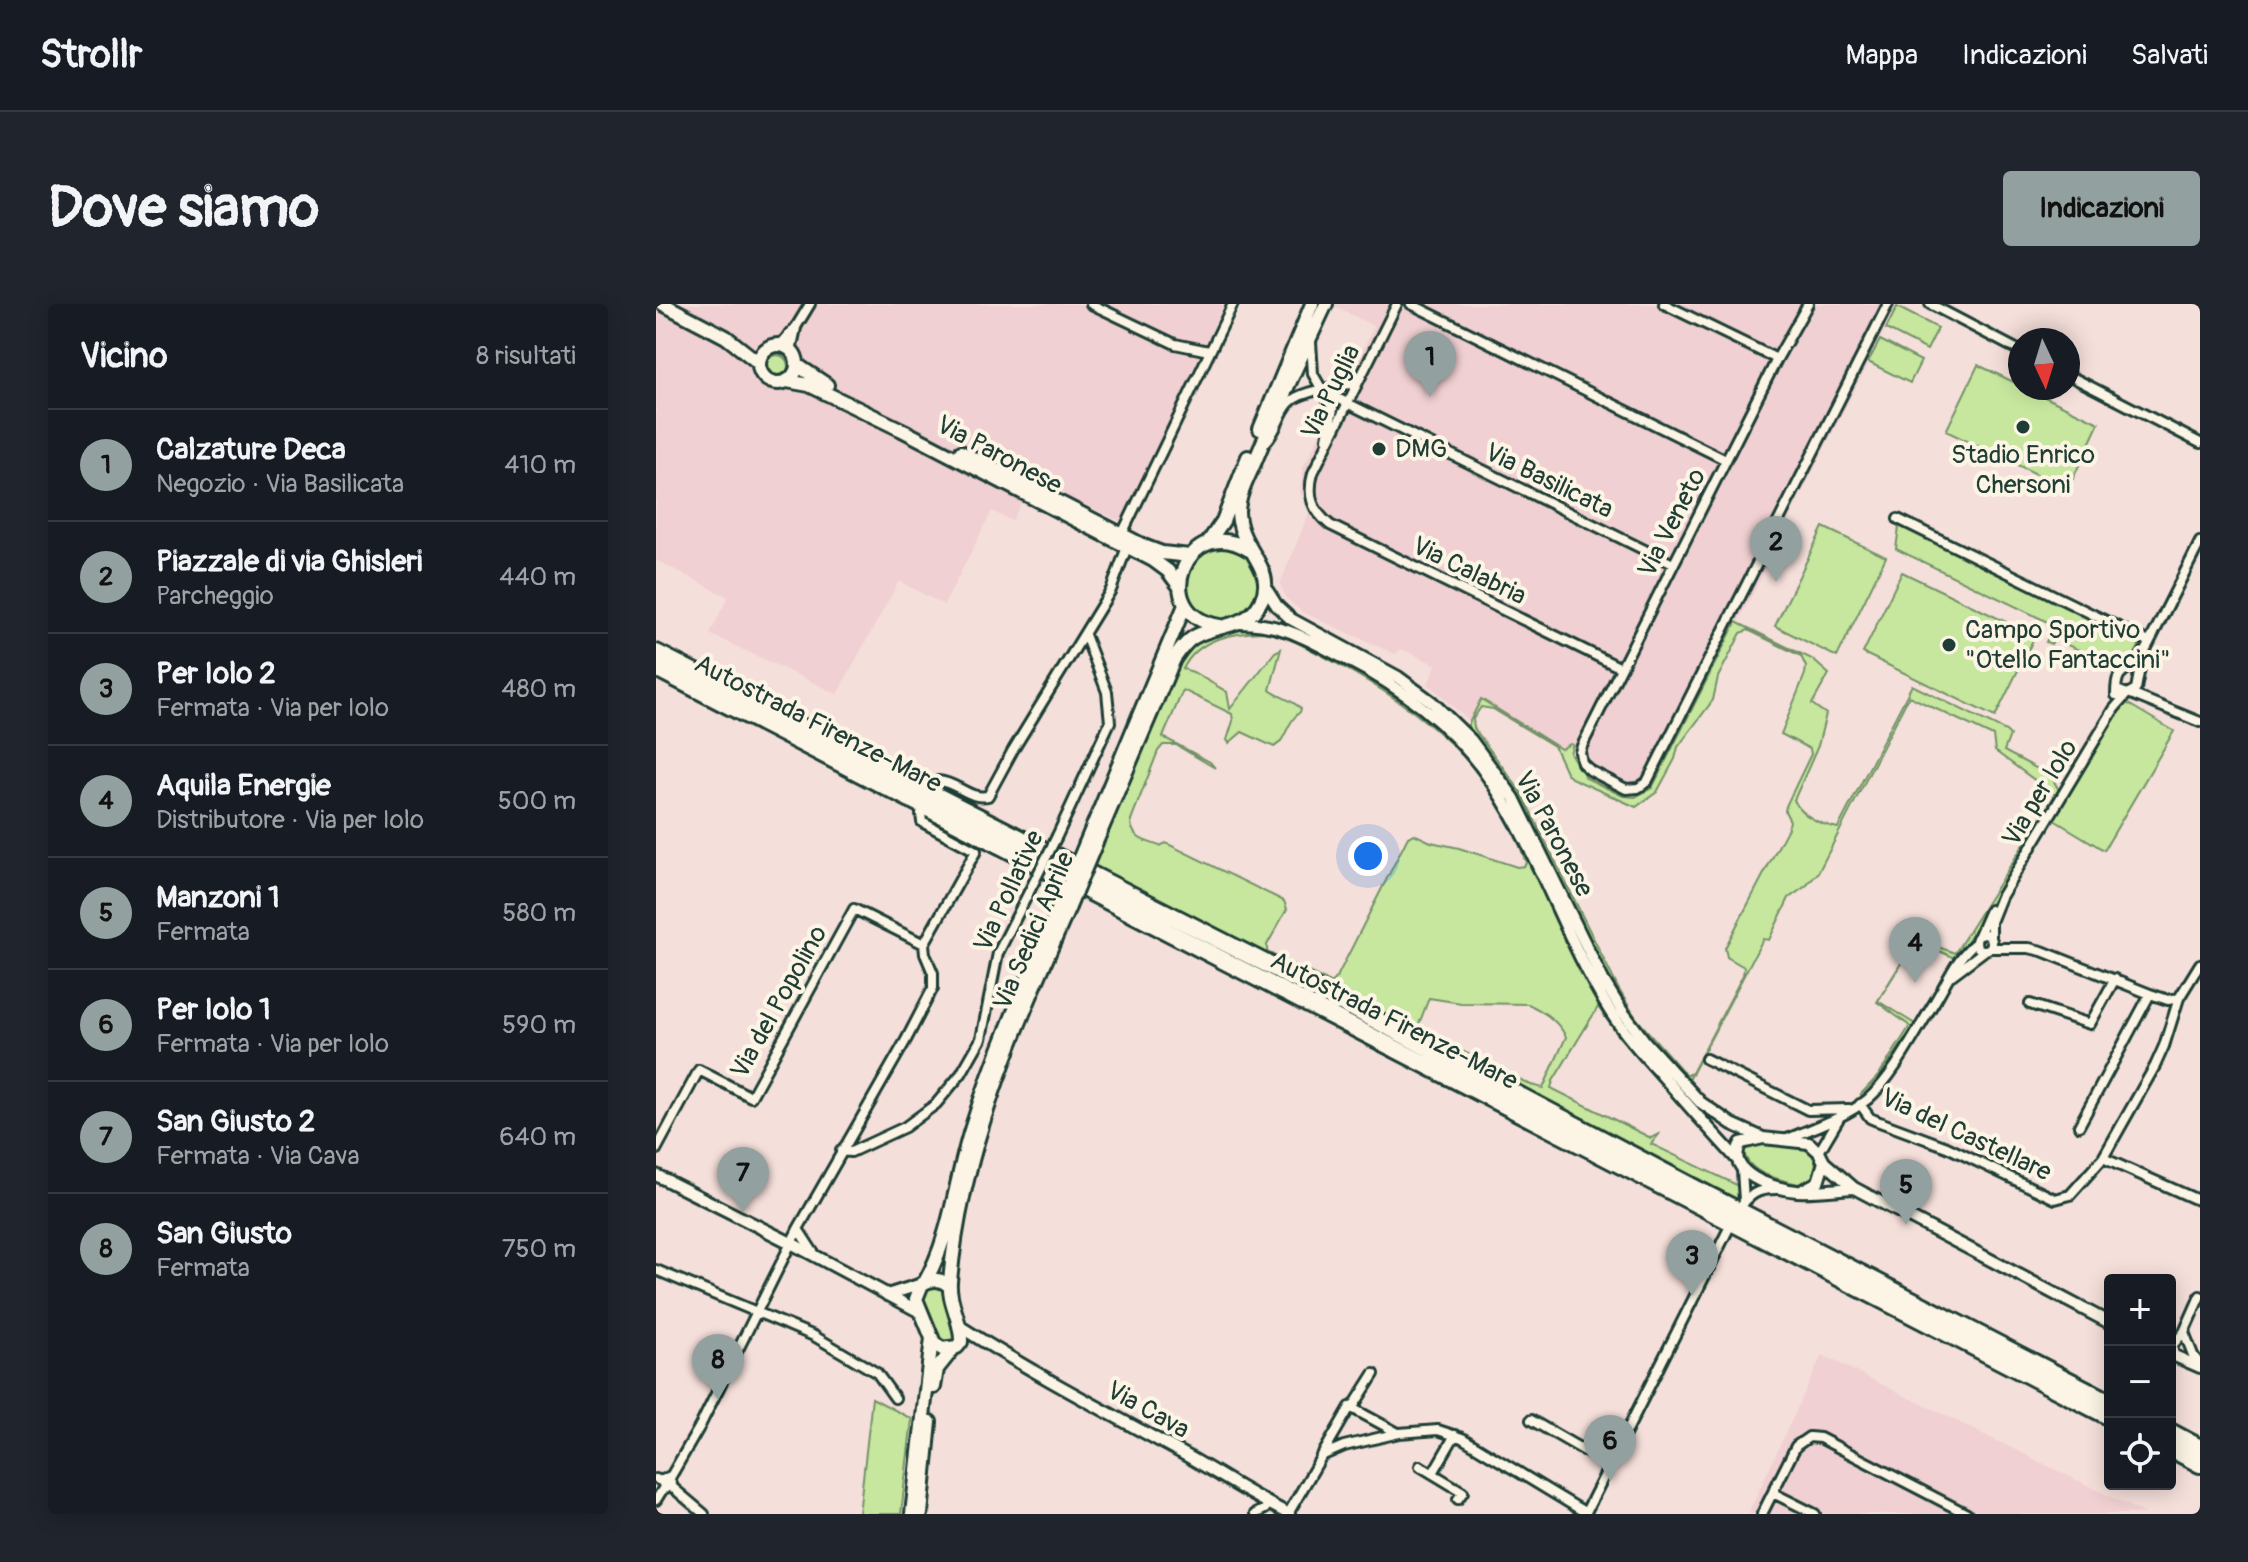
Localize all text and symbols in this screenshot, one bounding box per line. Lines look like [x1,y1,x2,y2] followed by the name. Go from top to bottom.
[40,31,142,79] text: Strollr
[1845,38,1918,73] text: Mappa
[1962,38,2087,73] text: Indicazioni
[2131,38,2208,73] text: Salvati
[2003,171,2200,246] button: Indicazioni
[48,174,319,243] text: Dove siamo
[2008,328,2080,400] north arrow
[1404,331,1456,397] pin: 1
[80,335,168,378] text: Vicino
[1294,339,1368,445] street label: Via Puglia
[476,340,576,372] text: 8 risultati
[931,409,1067,502] street label: Via Paronese
[2014,418,2032,436] marker: Stadio Enrico Chersoni
[156,431,346,468] text: Calzature Deca
[1395,433,1447,465] place label: DMG
[1480,436,1618,526] street label: Via Basilicata
[1951,439,2095,501] place label: Stadio Enrico Chersoni
[1370,440,1388,458] marker: DMG
[101,449,111,481] text: 1
[504,449,576,481] text: 410 m
[1631,463,1713,583] street label: Via Veneto
[156,468,404,500] text: Negozio · Via Basilicata
[1750,516,1802,582] pin: 2
[1407,530,1531,612] street label: Via Calabria
[156,543,422,580] text: Piazzale di via Ghisleri
[99,561,113,593] text: 2
[499,561,576,593] text: 440 m
[156,580,274,612] text: Parcheggio
[1965,614,2170,676] place label: Campo Sportivo "Otello Fantaccini"
[1940,636,1958,654] marker: Campo Sportivo "Otello Fantaccini"
[689,648,947,800] street label: Autostrada Firenze-Mare
[156,655,276,692] text: Per Iolo 2
[99,673,113,705] text: 3
[501,673,576,705] text: 480 m
[156,692,389,724] text: Fermata · Via per Iolo
[1996,734,2084,852] street label: Via per Iolo
[1508,766,1601,902] street label: Via Paronese
[156,767,331,804] text: Aquila Energie
[98,785,114,817] text: 4
[498,785,576,817] text: 500 m
[156,804,424,836] text: Distributore · Via per Iolo
[967,825,1051,957] street label: Via Pollative
[1348,836,1388,876] your location
[986,847,1082,1015] street label: Via Sedici Aprile
[156,879,280,916] text: Manzoni 1
[99,897,113,929] text: 5
[502,897,576,929] text: 580 m
[156,916,250,948] text: Fermata
[1889,917,1941,983] pin: 4
[724,920,834,1084] street label: Via del Popolino
[1265,945,1523,1097] street label: Autostrada Firenze-Mare
[156,991,271,1028] text: Per Iolo 1
[98,1009,114,1041] text: 6
[502,1009,576,1041] text: 590 m
[156,1028,389,1060] text: Fermata · Via per Iolo
[1876,1081,2057,1189] street label: Via del Castellare
[156,1103,315,1140] text: San Giusto 2
[99,1121,113,1153] text: 7
[499,1121,576,1153] text: 640 m
[156,1140,359,1172] text: Fermata · Via Cava
[717,1147,769,1213] pin: 7
[1880,1159,1932,1225] pin: 5
[156,1215,292,1252] text: San Giusto
[1666,1230,1718,1296] pin: 3
[99,1233,113,1265] text: 8
[502,1233,576,1265] text: 750 m
[156,1252,250,1284] text: Fermata
[2104,1274,2176,1490] map controls
[2104,1274,2176,1346] button: +
[692,1334,744,1400] pin: 8
[2104,1346,2176,1418] button: −
[1101,1374,1195,1446] street label: Via Cava
[1584,1415,1636,1481] pin: 6
[2104,1418,2176,1490] button: locate

